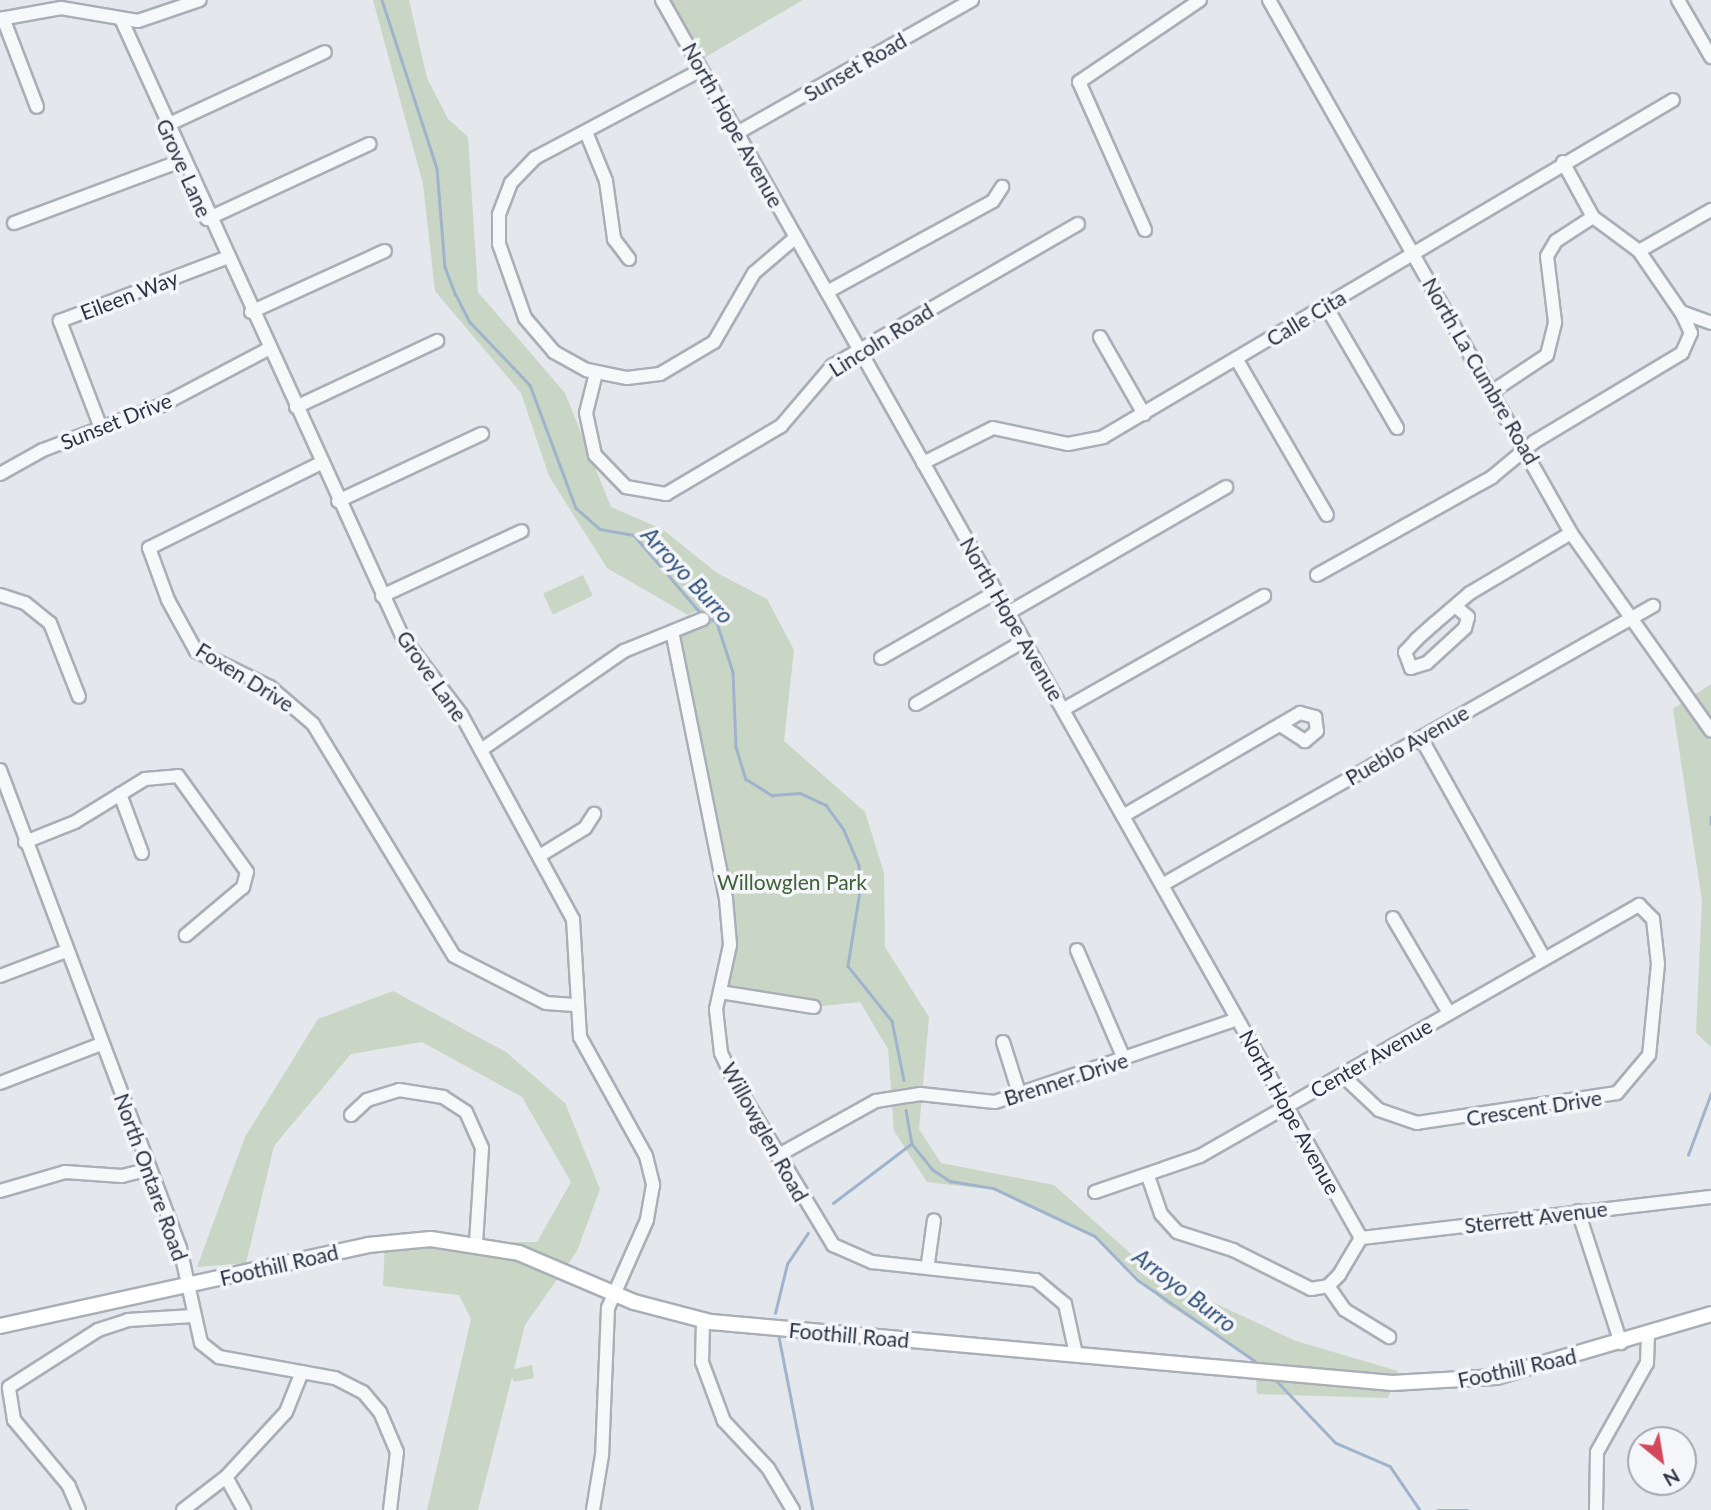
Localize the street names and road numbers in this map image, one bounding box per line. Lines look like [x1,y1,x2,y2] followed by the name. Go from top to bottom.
[799,28,911,106] street label: Sunset Road
[677,38,789,212] street label: North Hope Avenue
[151,115,217,221] street label: Grove Lane
[76,265,182,325] street label: Eileen Way
[1417,273,1545,469] street label: North La Cumbre Road
[1262,285,1350,351] street label: Calle Cita
[824,298,938,382] street label: Lincoln Road
[57,387,175,455] street label: Sunset Drive
[955,532,1069,706] street label: North Hope Avenue
[392,626,472,726] street label: Grove Lane
[191,637,299,717] street label: Foxen Drive
[1341,699,1473,791] street label: Pueblo Avenue
[1305,1013,1437,1103] street label: Center Avenue
[1234,1025,1346,1199] street label: North Hope Avenue
[1001,1047,1131,1111] street label: Brenner Drive
[716,1058,814,1206] street label: Willowglen Road
[1464,1085,1604,1131] street label: Crescent Drive
[109,1090,193,1264] street label: North Ontare Road
[1463,1196,1609,1238] street label: Sterrett Avenue
[217,1239,341,1291] street label: Foothill Road
[788,1317,910,1353] street label: Foothill Road
[1455,1343,1579,1393] street label: Foothill Road

